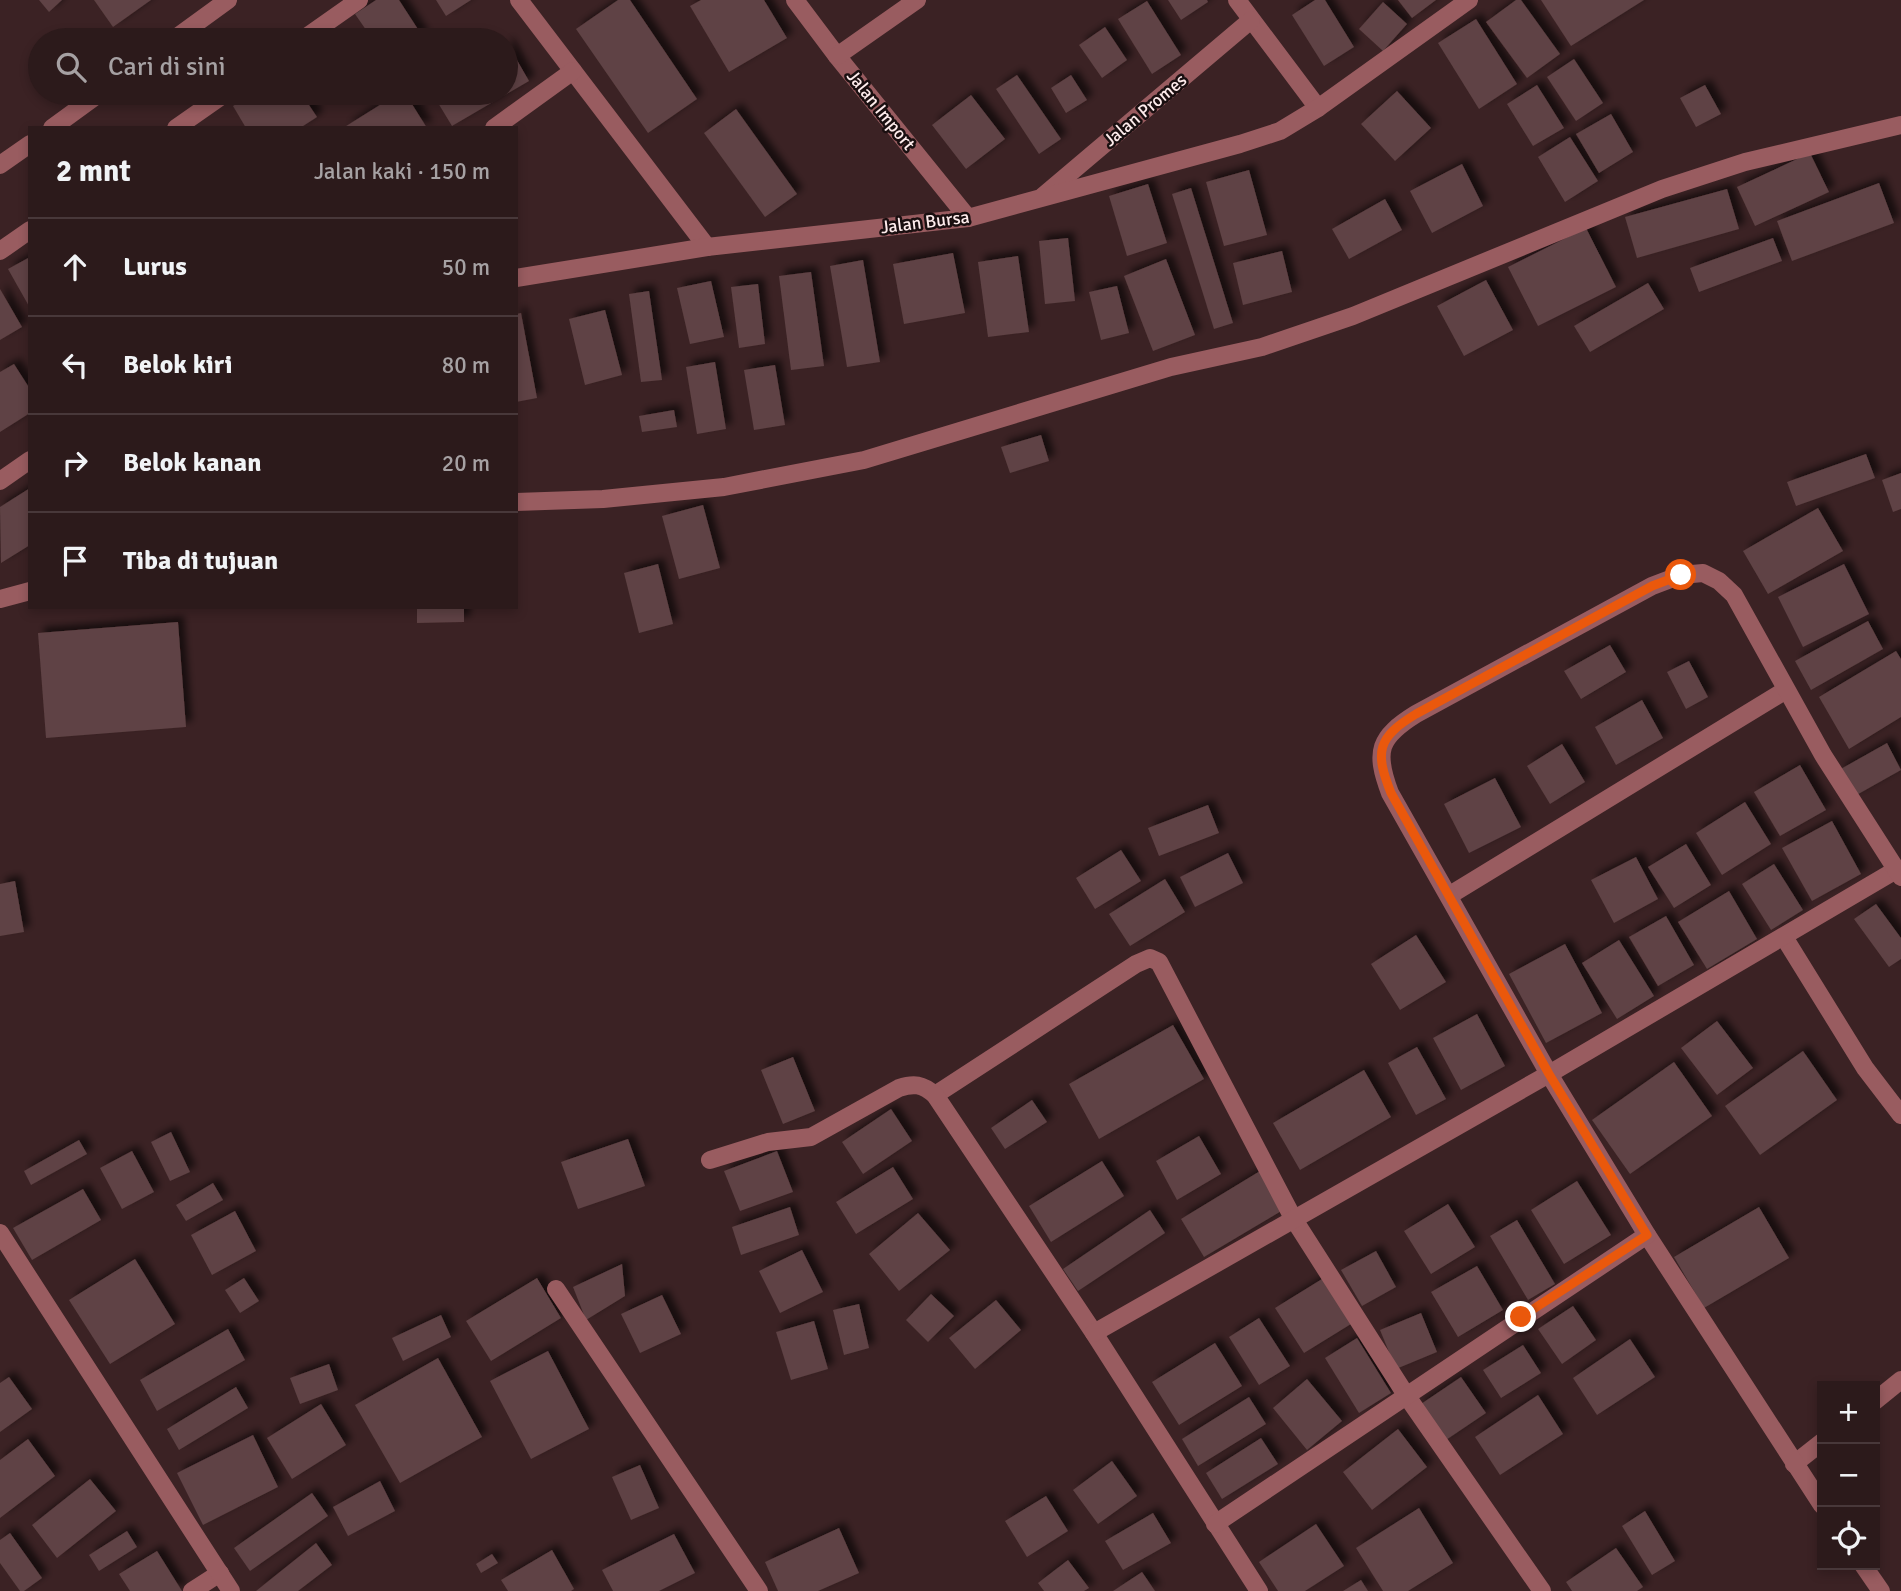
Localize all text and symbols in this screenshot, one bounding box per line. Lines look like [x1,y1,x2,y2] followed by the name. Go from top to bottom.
[28,28,518,105] search box
[52,48,90,86] icon: search
[108,51,226,83] text: Cari di sini
[842,65,920,155] street label: Jalan Import
[1099,69,1191,151] street label: Jalan Promes
[56,153,131,190] text: 2 mnt
[314,157,490,186] text: Jalan kaki · 150 m
[879,206,971,238] street label: Jalan Bursa
[56,248,94,286] icon: ahead
[123,251,187,283] text: Lurus
[442,253,490,282] text: 50 m
[56,346,94,384] icon: left
[123,349,232,381] text: Belok kiri
[442,351,490,380] text: 80 m
[56,444,94,482] icon: right
[123,447,261,479] text: Belok kanan
[442,449,490,478] text: 20 m
[56,542,94,580] icon: arrive
[123,545,278,577] text: Tiba di tujuan
[1665,559,1696,590] route start
[1505,1301,1536,1332] route end
[1817,1381,1880,1570] map controls
[1817,1381,1880,1444] button: +
[1817,1444,1880,1507] button: −
[1817,1507,1880,1570] button: locate

